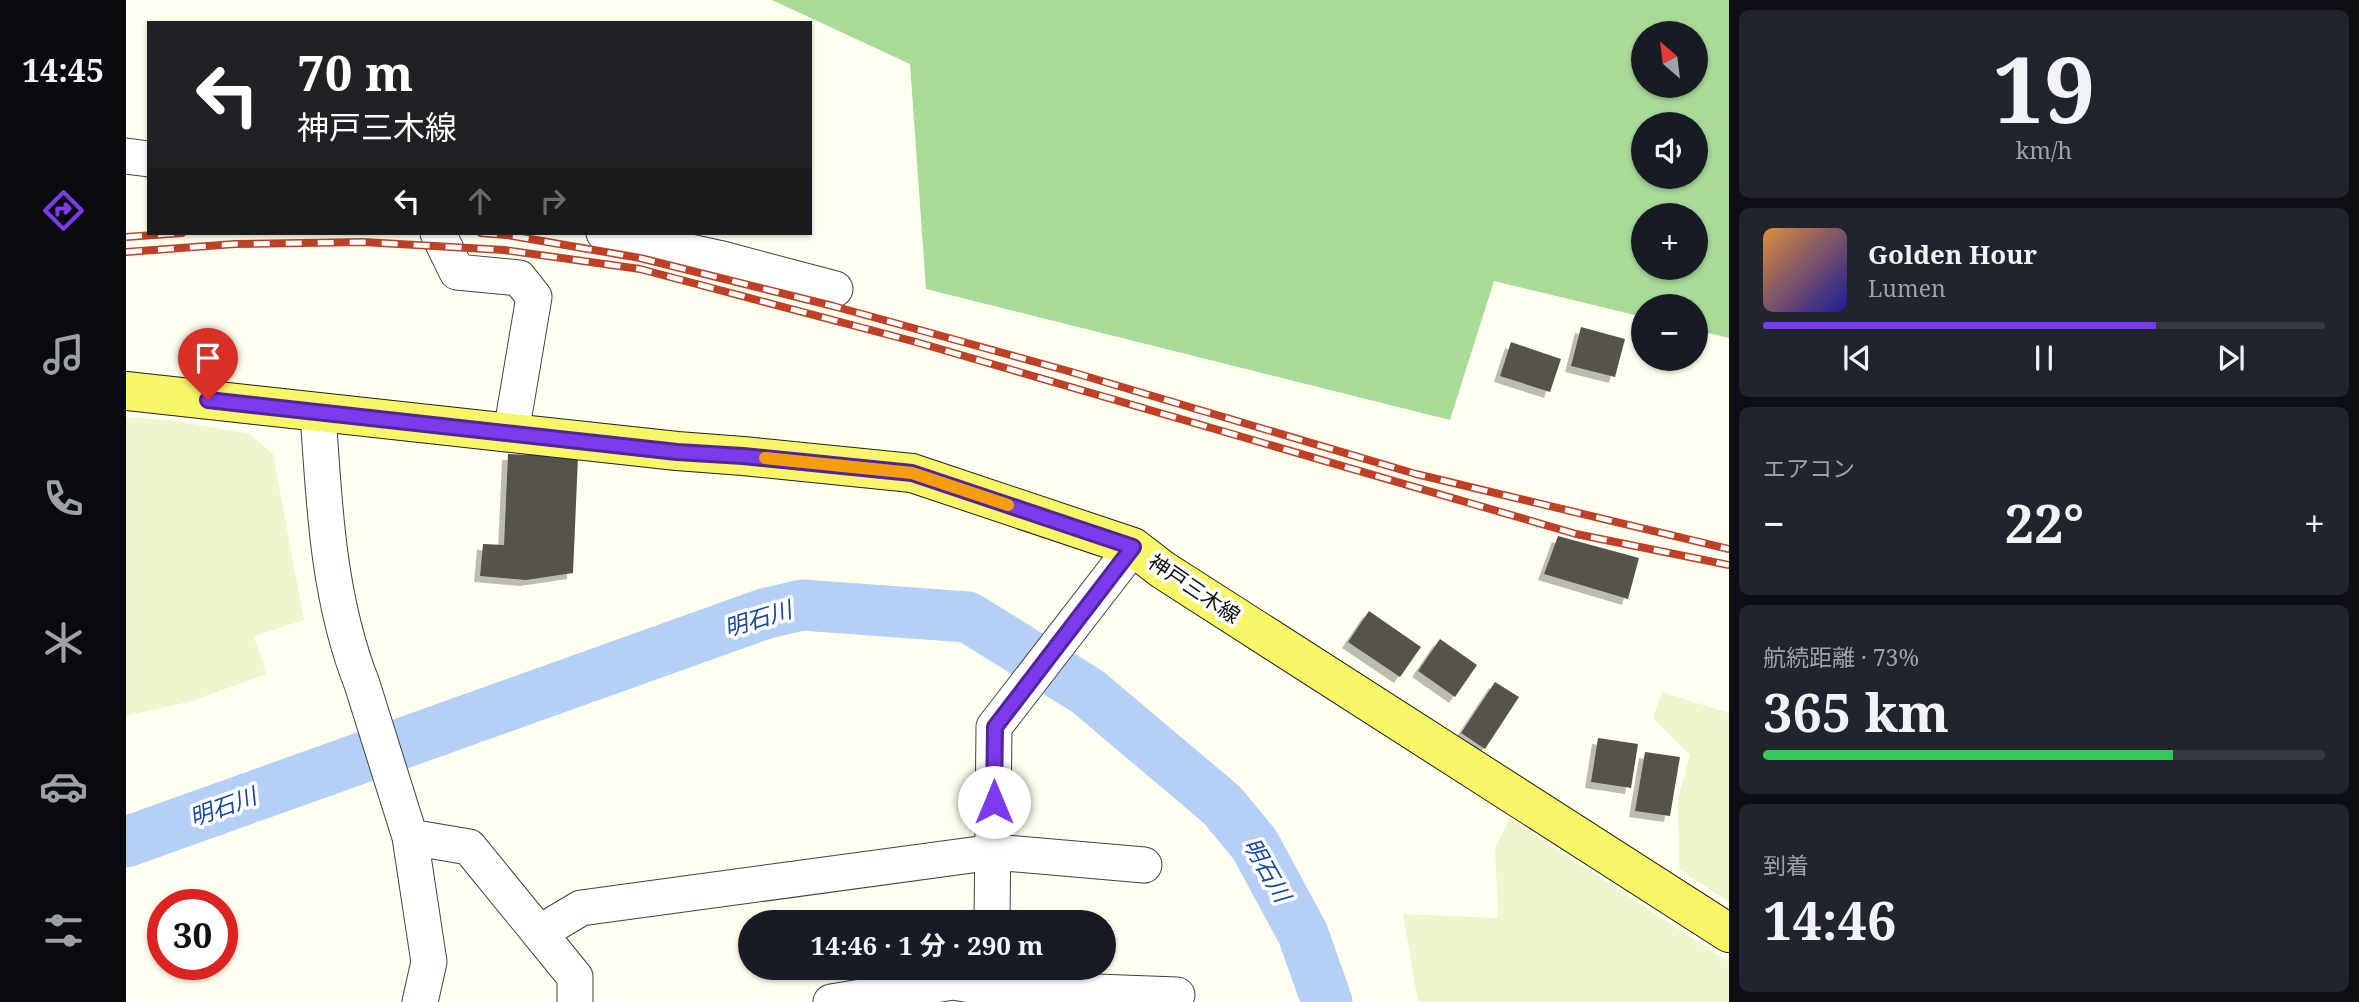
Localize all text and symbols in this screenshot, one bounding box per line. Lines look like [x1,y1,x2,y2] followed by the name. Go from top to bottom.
[1631,21,1708,98] north arrow
[1631,21,1708,371] map controls
[1993,26,2095,150] text: 19
[297,39,413,105] text: 70 m
[22,48,104,91] text: 14:45
[182,49,273,140] icon: left
[297,105,457,148] text: 神戸三木線
[1631,112,1708,189] button: sound
[2016,134,2072,166] text: km/h
[388,182,426,220] icon: left
[461,182,499,220] icon: ahead
[534,182,572,220] icon: right
[39,186,88,235] icon: directions
[1631,203,1708,280] button: +
[1868,236,2037,272] text: Golden Hour
[1868,272,1946,304] text: Lumen
[1631,294,1708,371] button: −
[178,328,238,400] pin
[39,330,88,379] icon: music
[189,339,227,377] icon: arrive
[1838,339,1876,377] icon: previous
[2025,339,2063,377] icon: pause
[2212,339,2250,377] icon: next
[1763,452,1855,484] text: エアコン
[39,474,88,523] icon: phone
[2005,487,2084,558] text: 22°
[1763,497,1785,549] text: −
[2304,497,2325,549] text: +
[1143,547,1246,629] street label: 神戸三木線
[720,592,798,643] water label: 明石川
[39,618,88,667] icon: climate
[1763,641,1919,673] text: 航続距離 · 73%
[1763,676,1949,747] text: 365 km
[39,762,88,811] icon: car
[957,765,1031,839] position arrow
[185,778,263,833] water label: 明石川
[1237,832,1300,910] water label: 明石川
[1763,849,1809,881] text: 到着
[1763,884,1896,955] text: 14:46
[147,889,238,980] speed limit sign: 30
[39,906,88,955] icon: filters
[811,927,1043,963] text: 14:46 · 1 分 · 290 m

